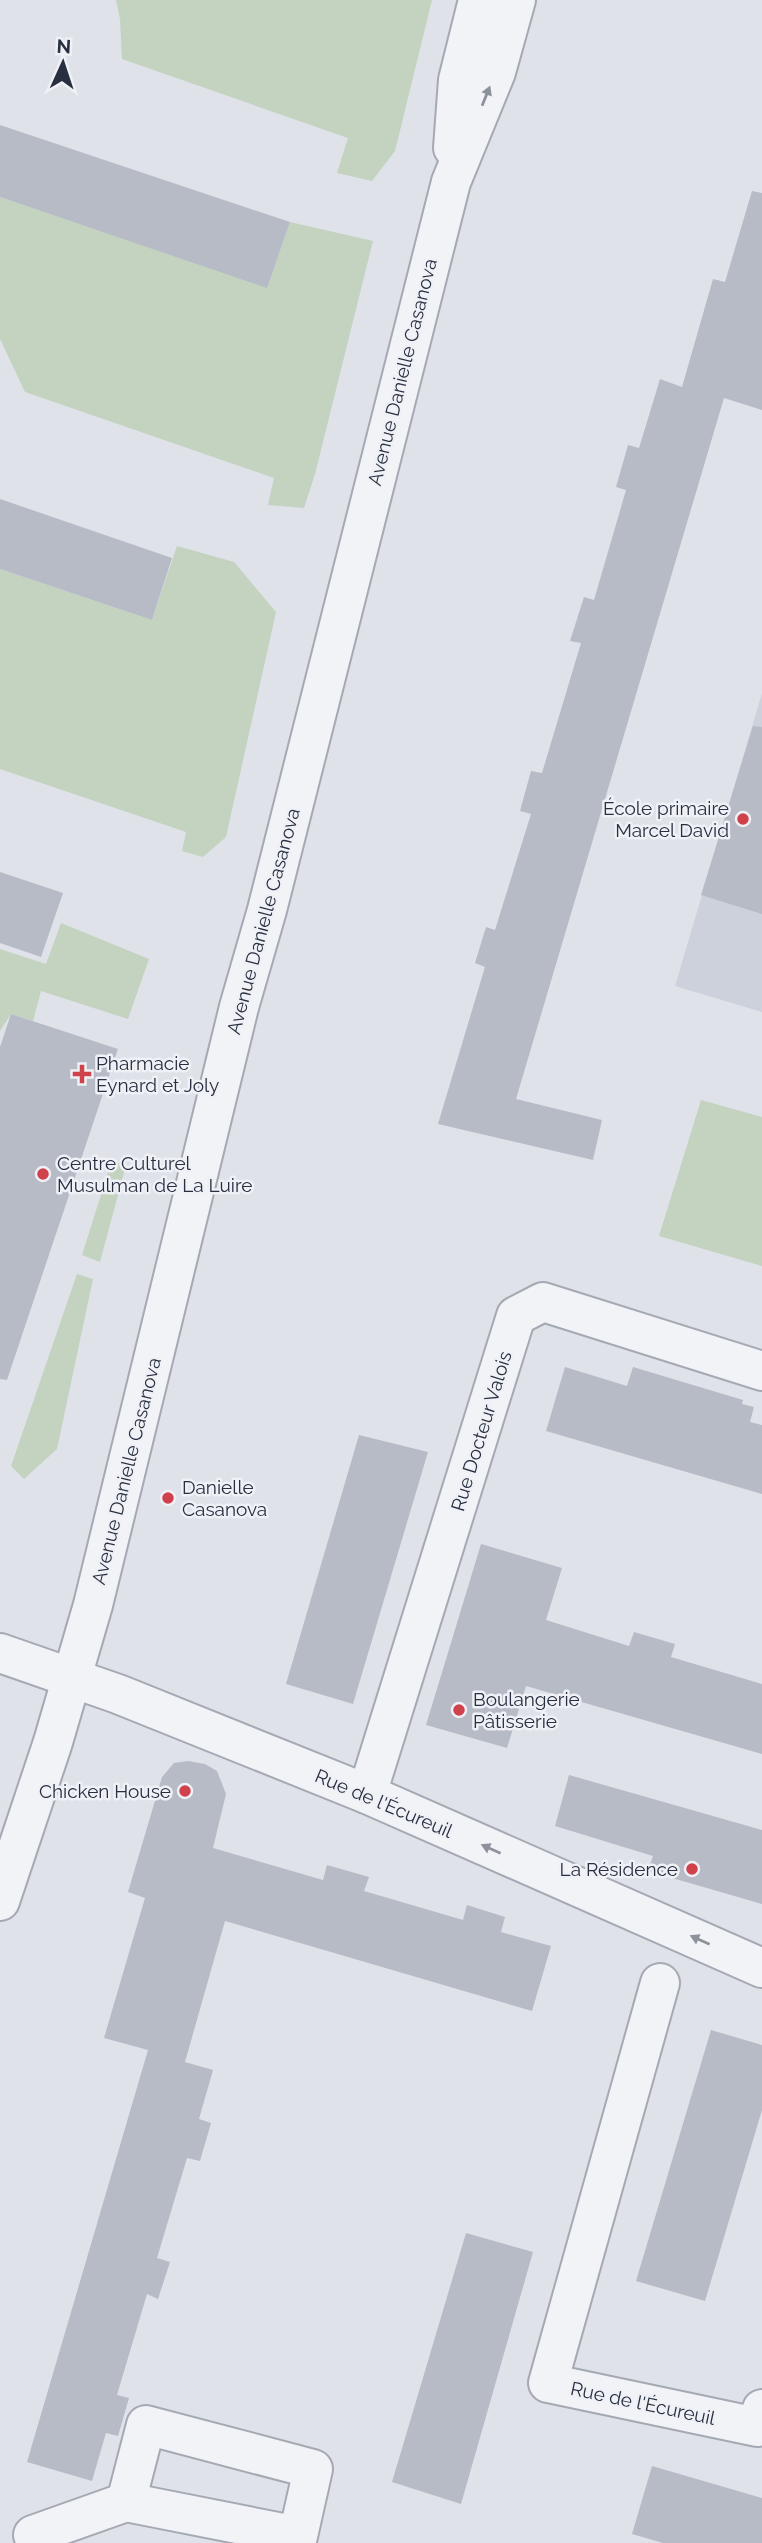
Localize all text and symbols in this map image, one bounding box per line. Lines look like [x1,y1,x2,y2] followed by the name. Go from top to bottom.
[28,28,98,98] north arrow
[56,35,72,57] text: N
[481,86,492,107] one-way arrow
[363,256,441,488] street label: Avenue Danielle Casanova
[603,797,729,841] place label: École primaire Marcel David
[222,805,304,1037] street label: Avenue Danielle Casanova
[735,811,751,827] marker: École primaire Marcel David
[96,1052,219,1096] place label: Pharmacie Eynard et Joly
[74,1066,90,1082] marker: Pharmacie Eynard et Joly
[57,1152,252,1196] place label: Centre Culturel Musulman de La Luire
[35,1166,51,1182] marker: Centre Culturel Musulman de La Luire
[446,1348,516,1514] street label: Rue Docteur Valois
[87,1355,165,1587] street label: Avenue Danielle Casanova
[182,1476,267,1520] place label: Danielle Casanova
[160,1490,176,1506] marker: Danielle Casanova
[473,1688,580,1732] place label: Boulangerie Pâtisserie
[451,1702,467,1718] marker: Boulangerie Pâtisserie
[312,1764,457,1842] street label: Rue de l'Écureuil
[39,1780,171,1802] place label: Chicken House
[177,1783,193,1799] marker: Chicken House
[481,1843,501,1855] one-way arrow
[560,1858,678,1880] place label: La Résidence
[684,1861,700,1877] marker: La Résidence
[689,1934,710,1945] one-way arrow
[569,2377,718,2429] street label: Rue de l'Écureuil

